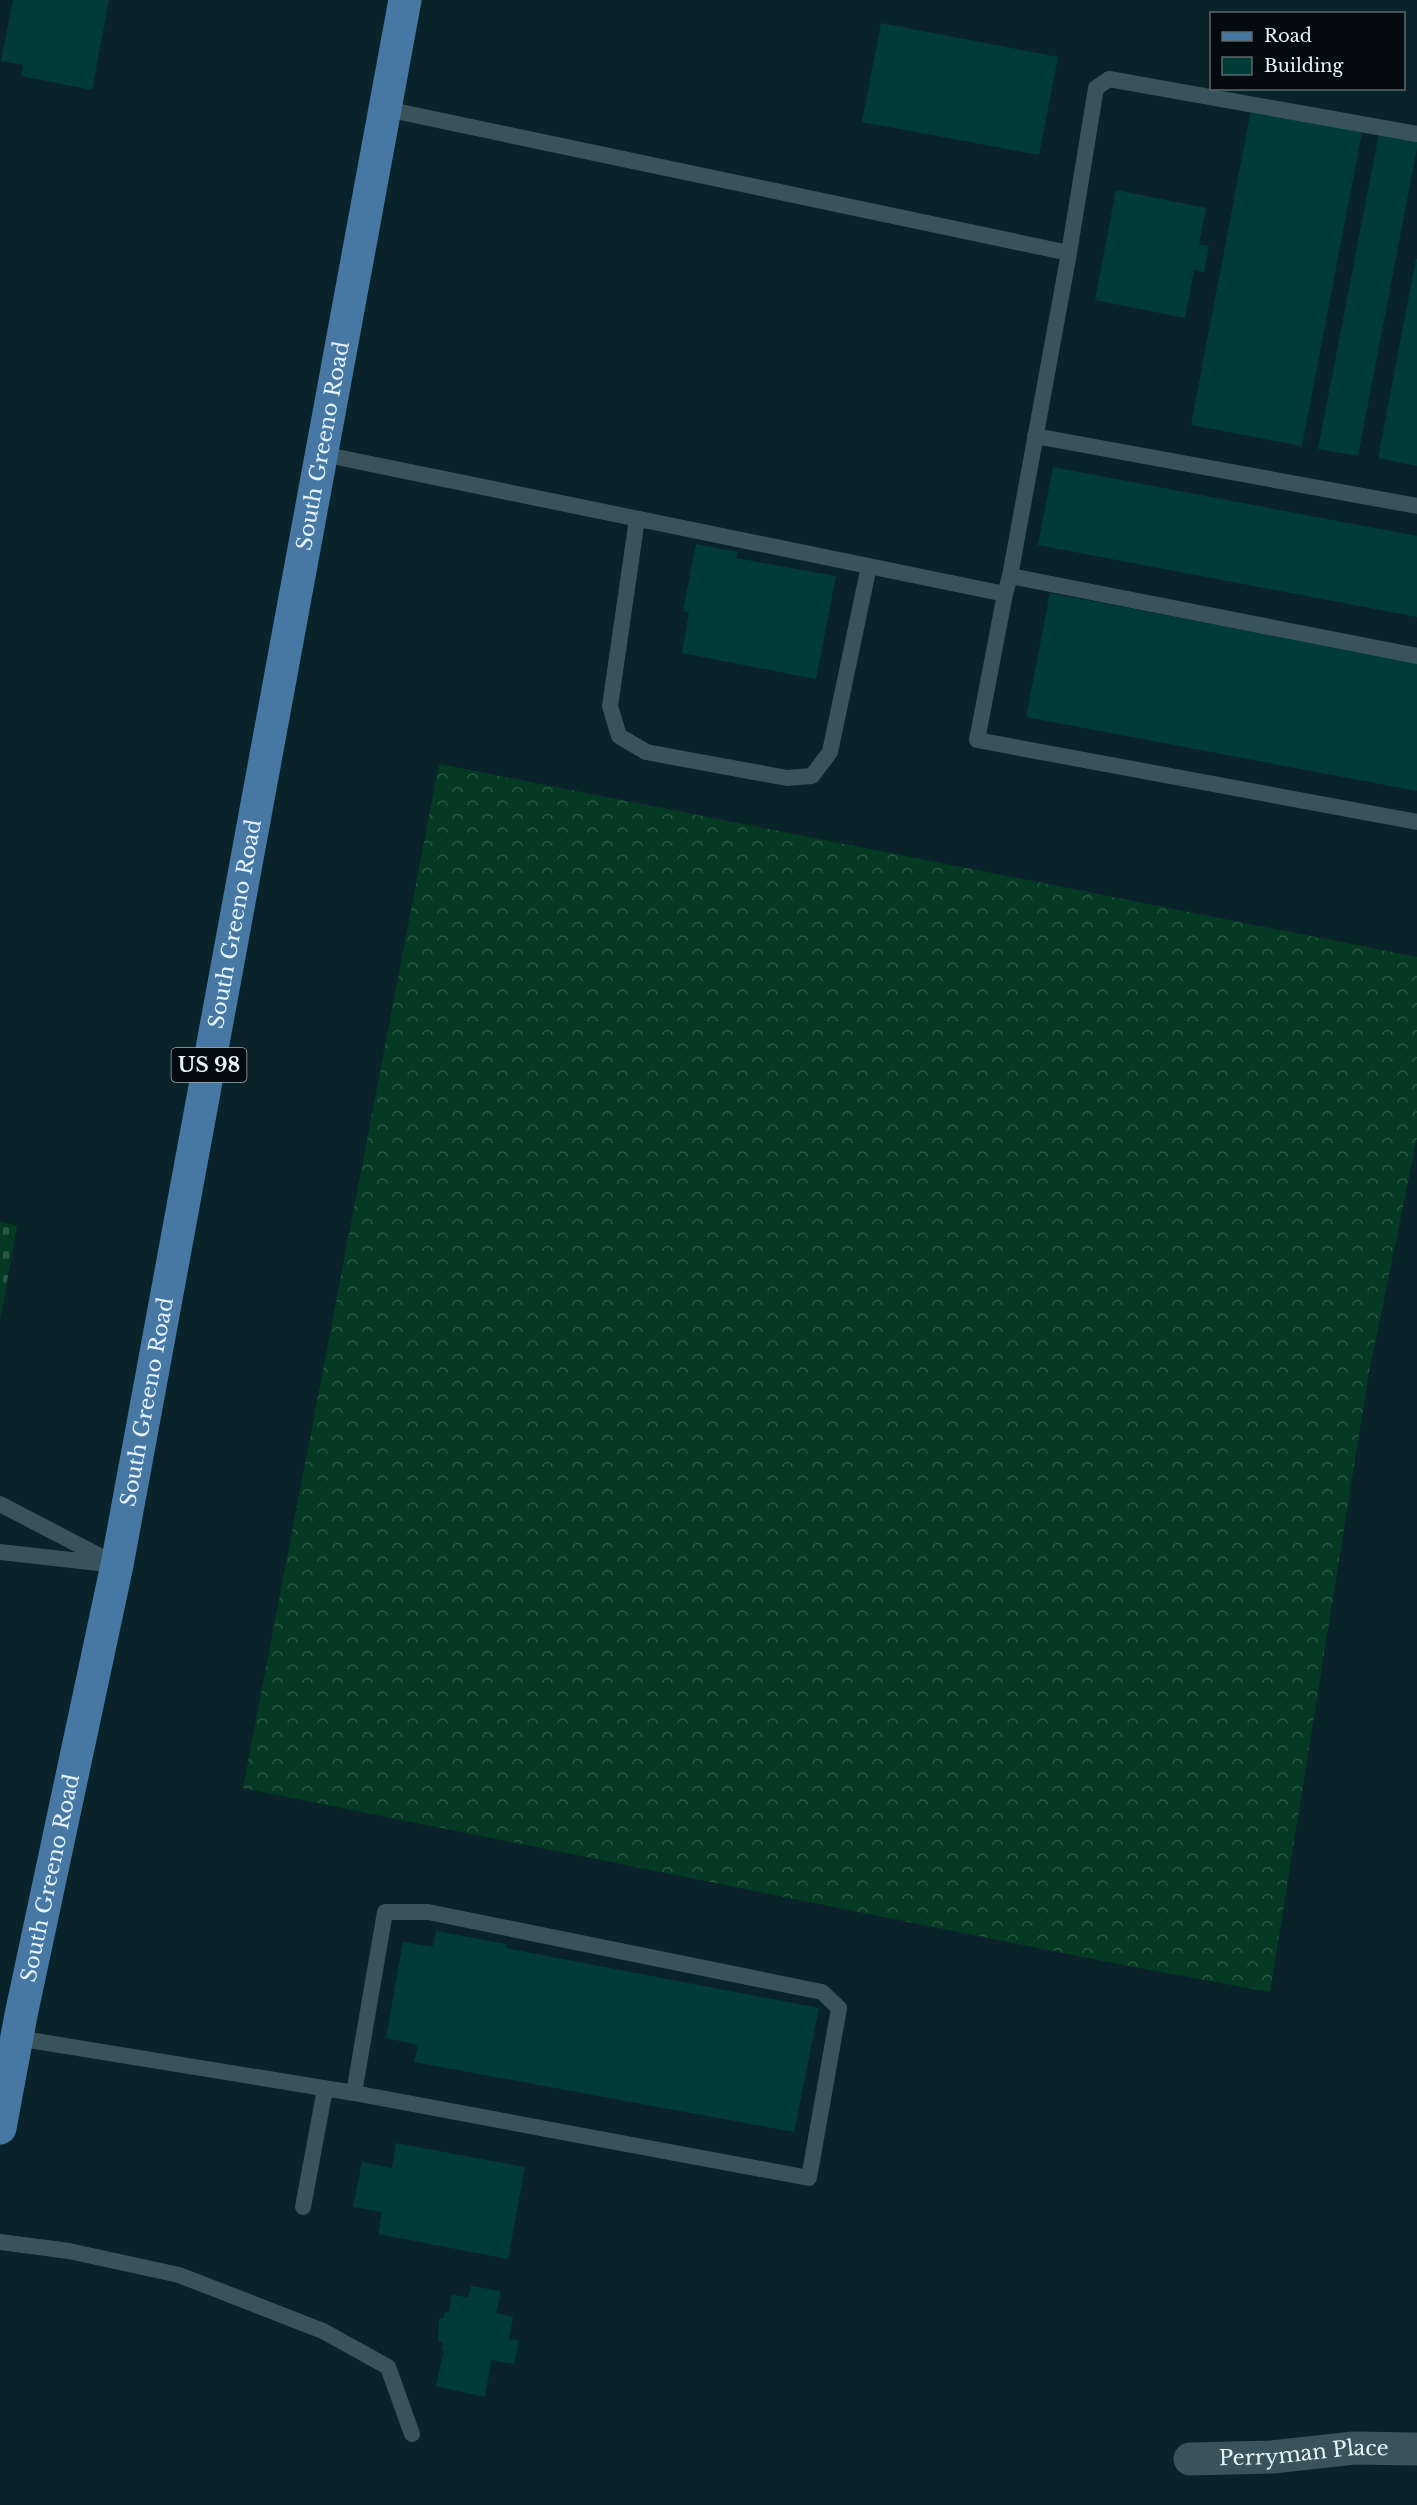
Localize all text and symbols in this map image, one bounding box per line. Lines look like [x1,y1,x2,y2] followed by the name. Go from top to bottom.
[1210,12,1405,90] legend
[1264,25,1312,47] text: Road
[1264,55,1343,77] text: Building
[291,339,355,553] street label: South Greeno Road
[203,817,267,1030] street label: South Greeno Road
[172,1048,246,1082] road number: US 98
[115,1295,179,1508] street label: South Greeno Road
[15,1772,85,1984] street label: South Greeno Road
[1219,2435,1389,2471] street label: Perryman Place

